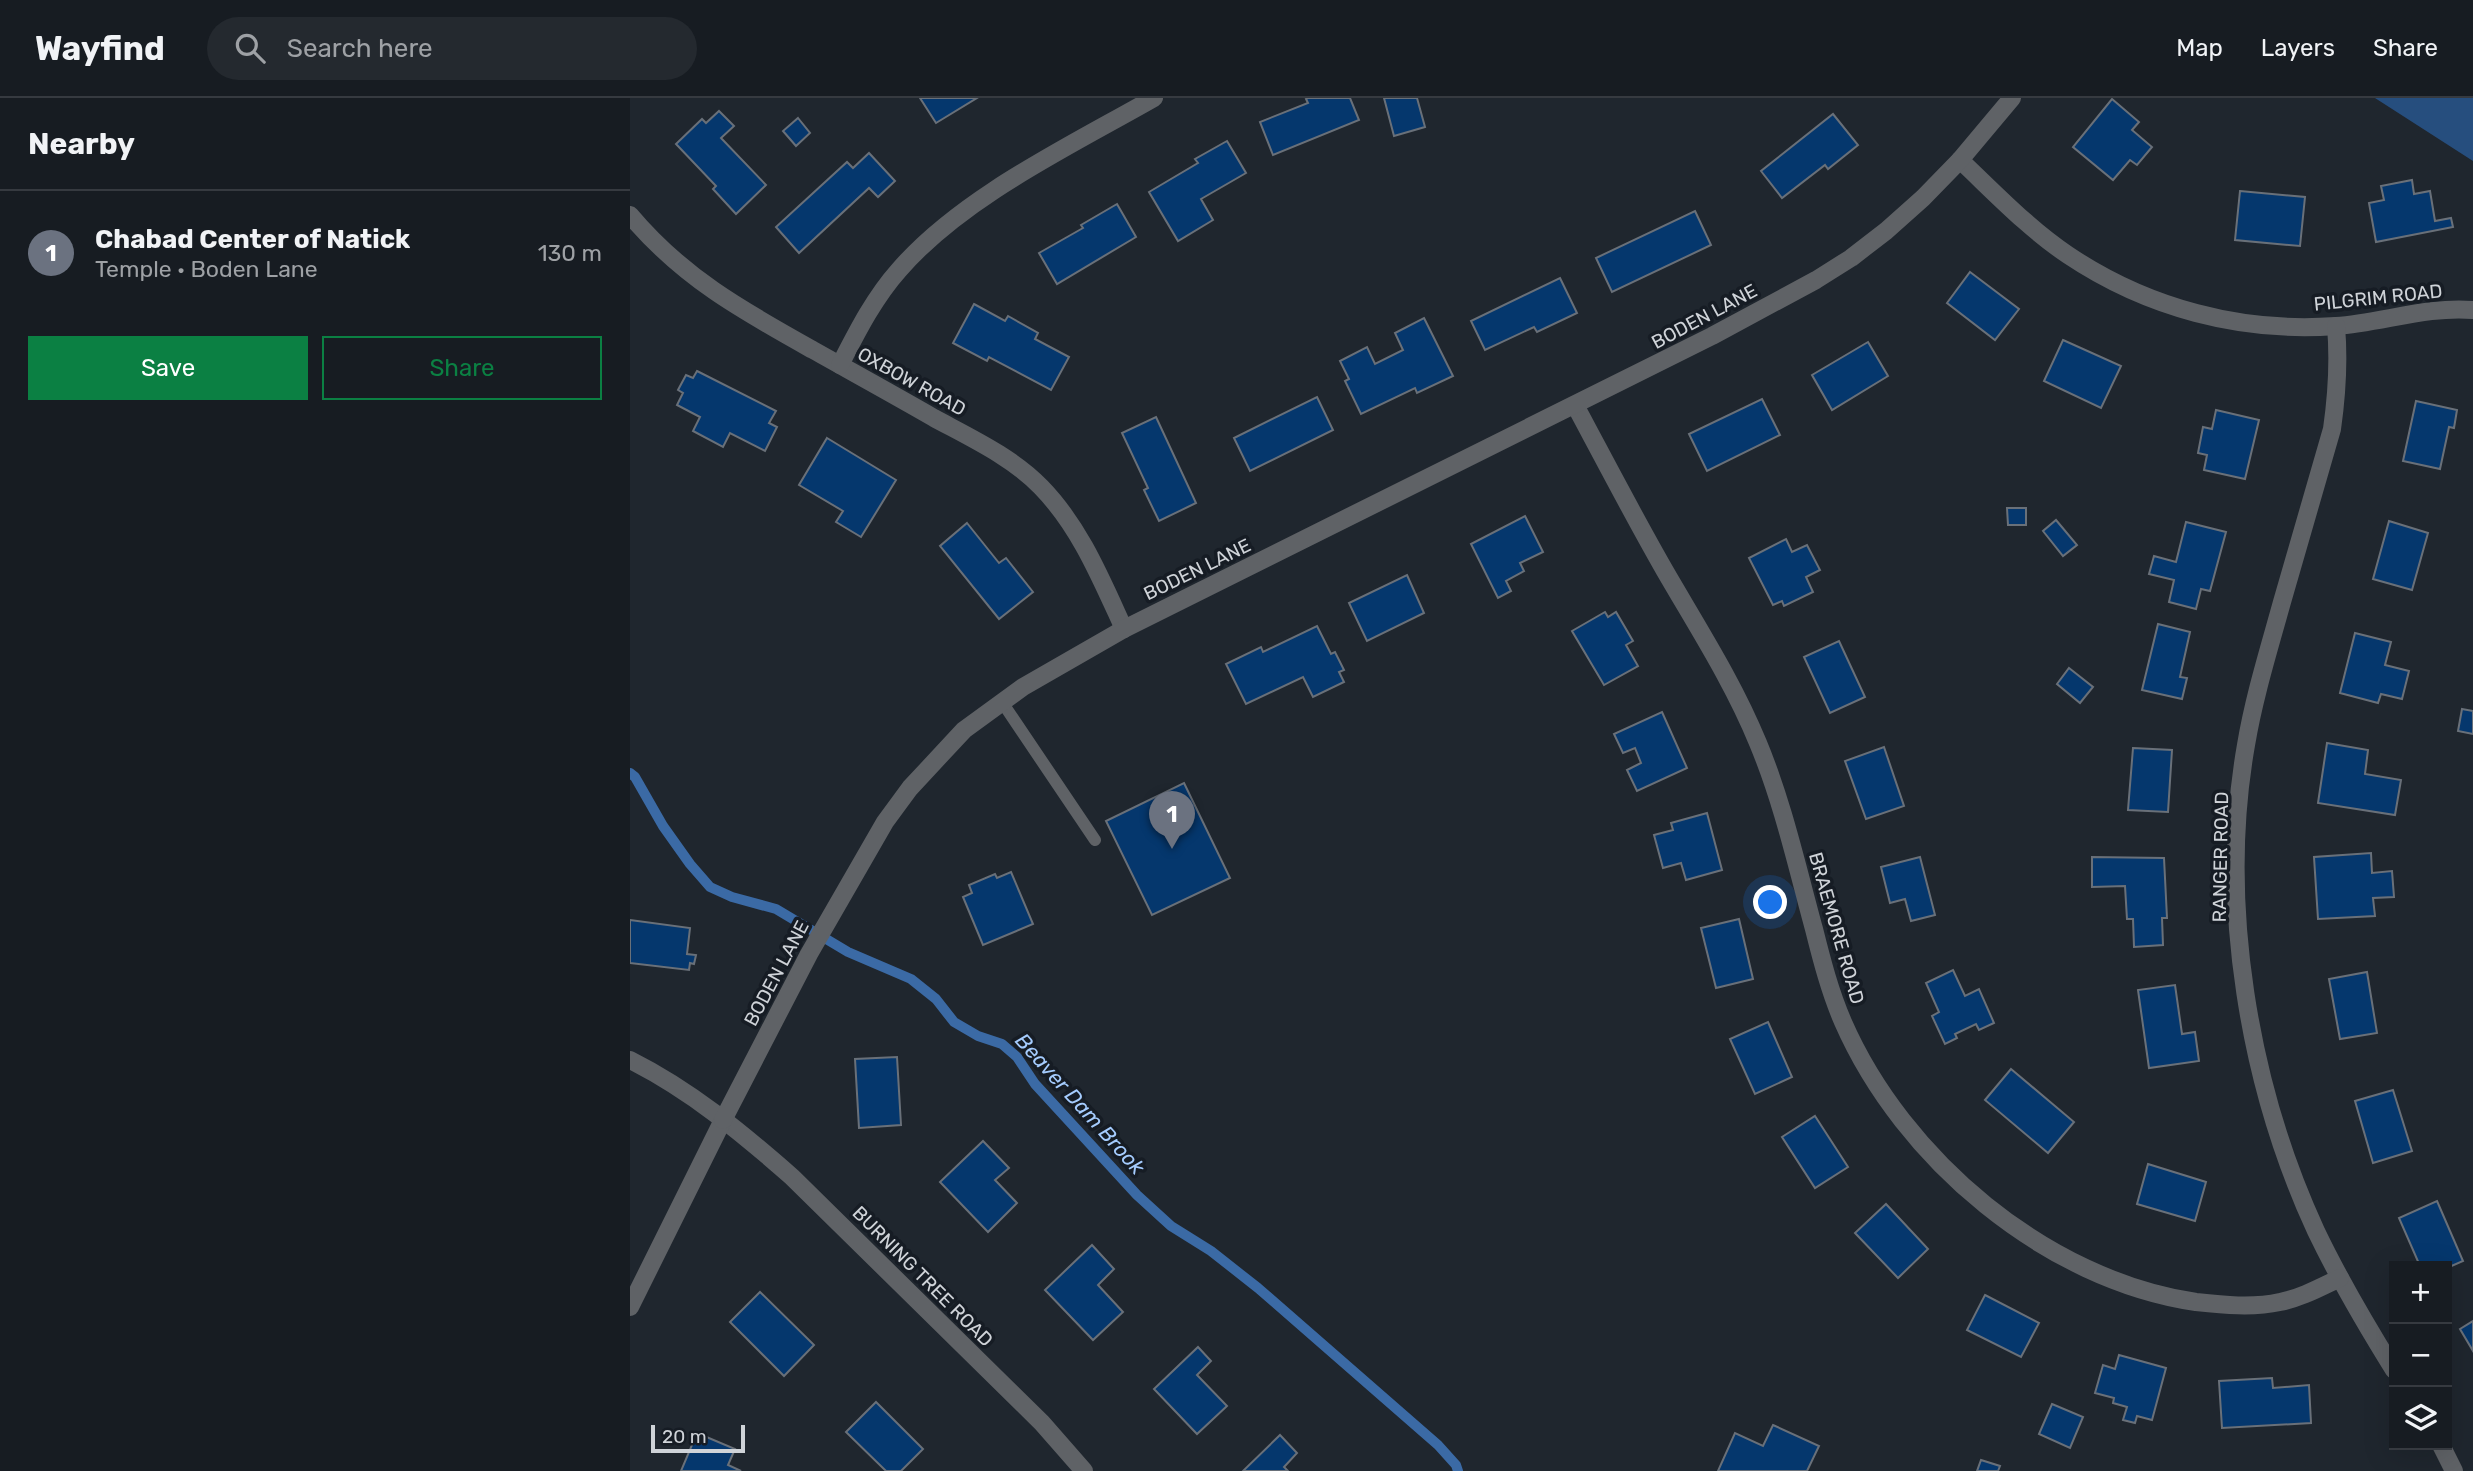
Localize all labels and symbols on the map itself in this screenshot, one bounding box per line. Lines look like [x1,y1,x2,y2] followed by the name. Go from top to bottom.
[1648,279,1761,354] street label: BODEN LANE
[2313,279,2443,316] street label: PILGRIM ROAD
[854,342,970,421] street label: OXBOW ROAD
[1140,534,1254,605] street label: BODEN LANE
[1149,791,1195,849] pin: 1
[2208,791,2233,923] street label: RANGER ROAD
[1804,850,1869,1007] street label: BRAEMORE ROAD
[1753,885,1787,919] your location
[739,917,814,1030] street label: BODEN LANE
[1010,1028,1151,1180] water label: Beaver Dam Brook
[848,1201,998,1351] street label: BURNING TREE ROAD
[651,1422,746,1454] scale bar

